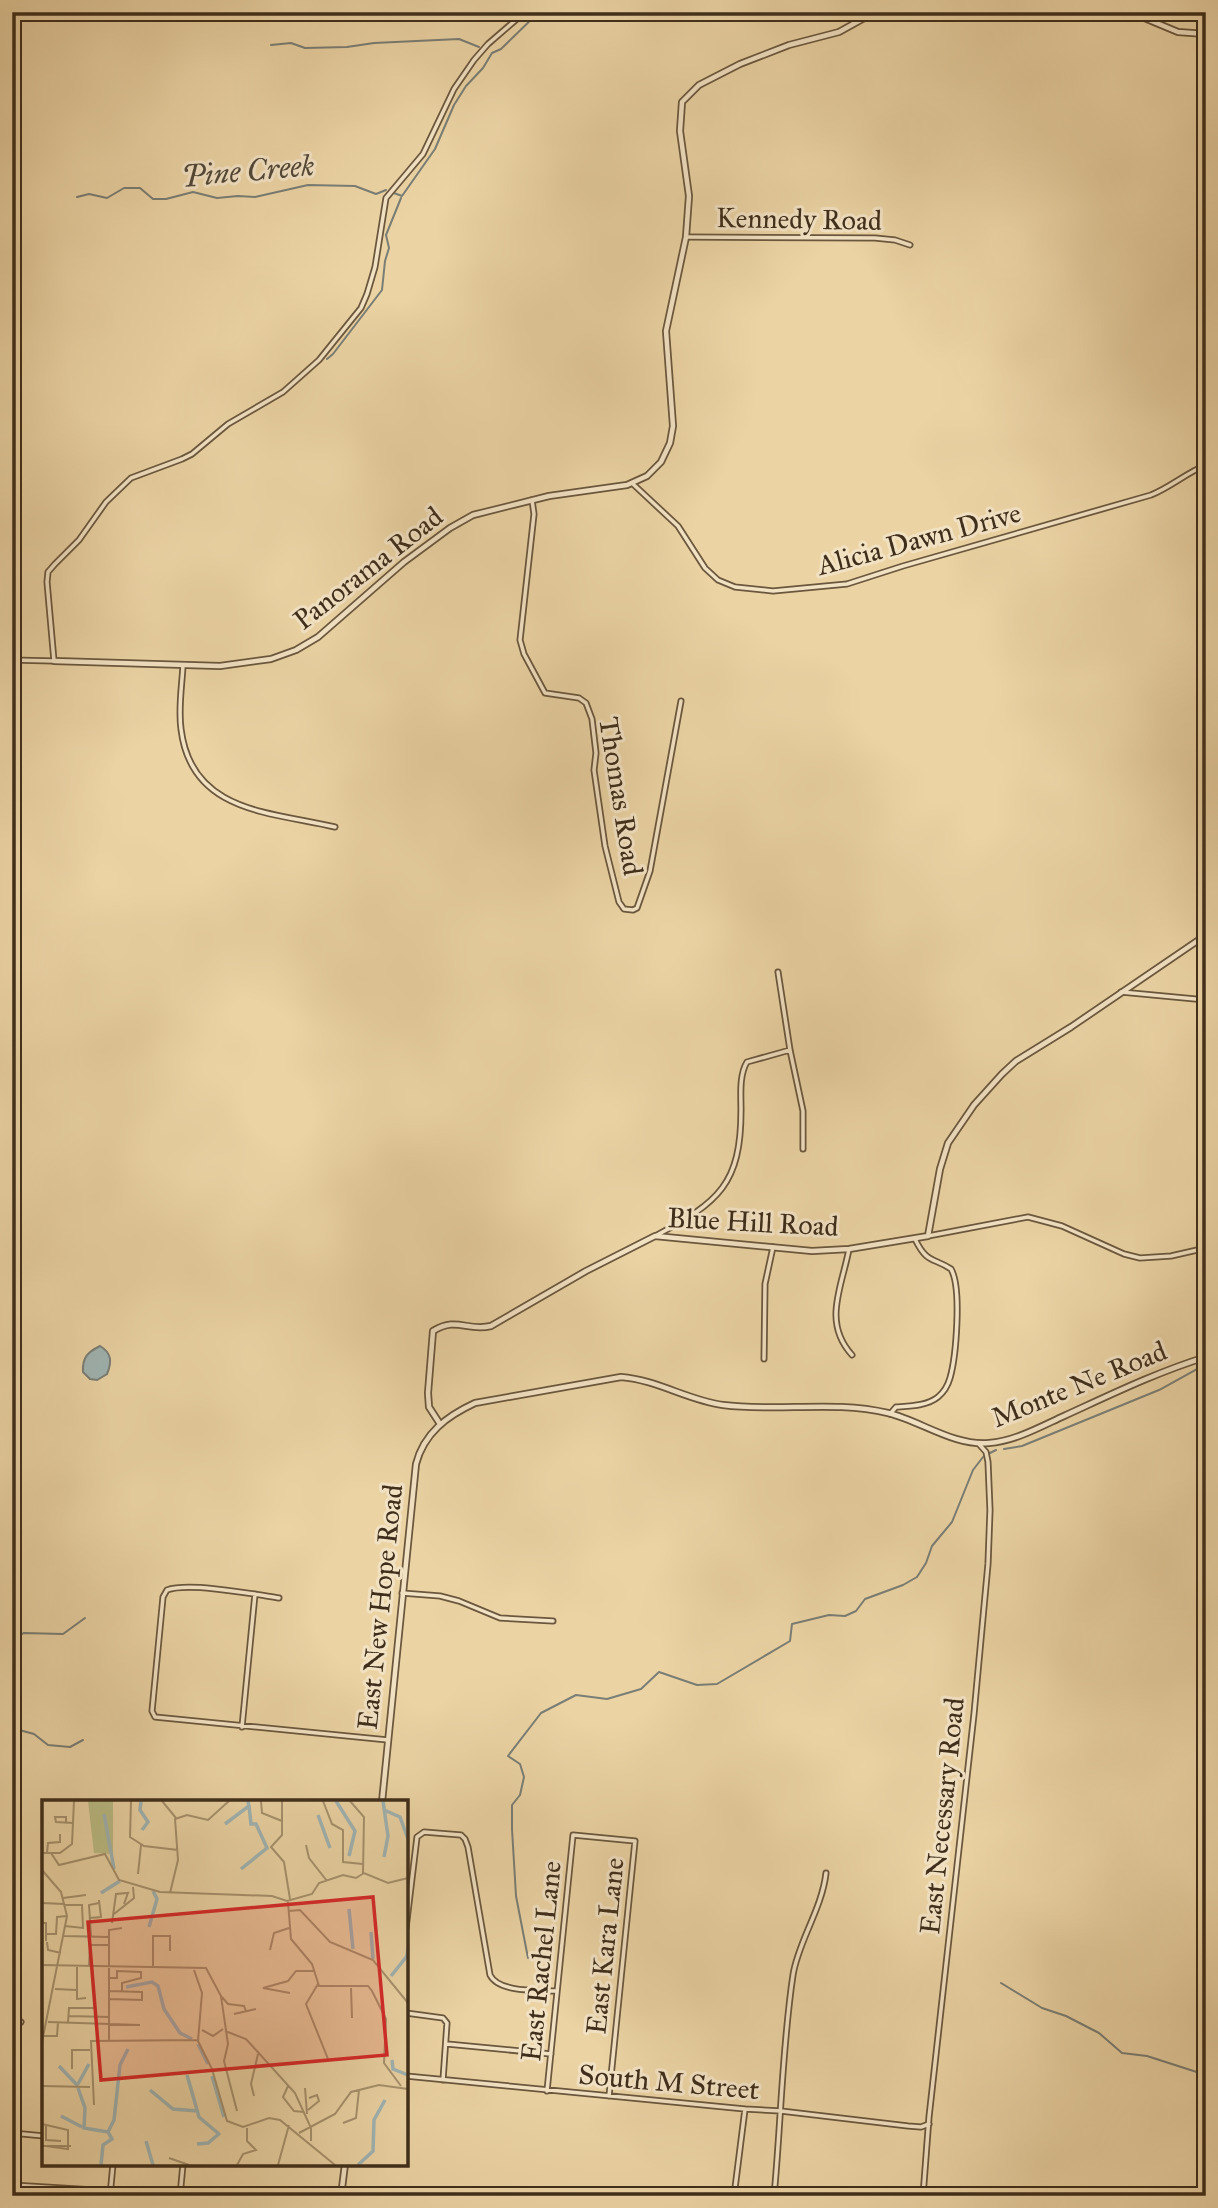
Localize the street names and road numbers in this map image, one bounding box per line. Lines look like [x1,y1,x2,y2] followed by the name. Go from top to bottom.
[716,200,882,238] street label: Kennedy Road
[812,495,1025,583] street label: Alicia Dawn Drive
[286,499,450,637] street label: Panorama Road
[591,714,651,878] street label: Thomas Road
[667,1200,839,1244] street label: Blue Hill Road
[986,1333,1172,1435] street label: Monte Ne Road
[350,1482,410,1732] street label: East New Hope Road
[912,1696,972,1936] street label: East Necessary Road
[578,1856,632,2036] street label: East Kara Lane
[513,1859,569,2063] street label: East Rachel Lane
[577,2057,761,2107] street label: South M Street

